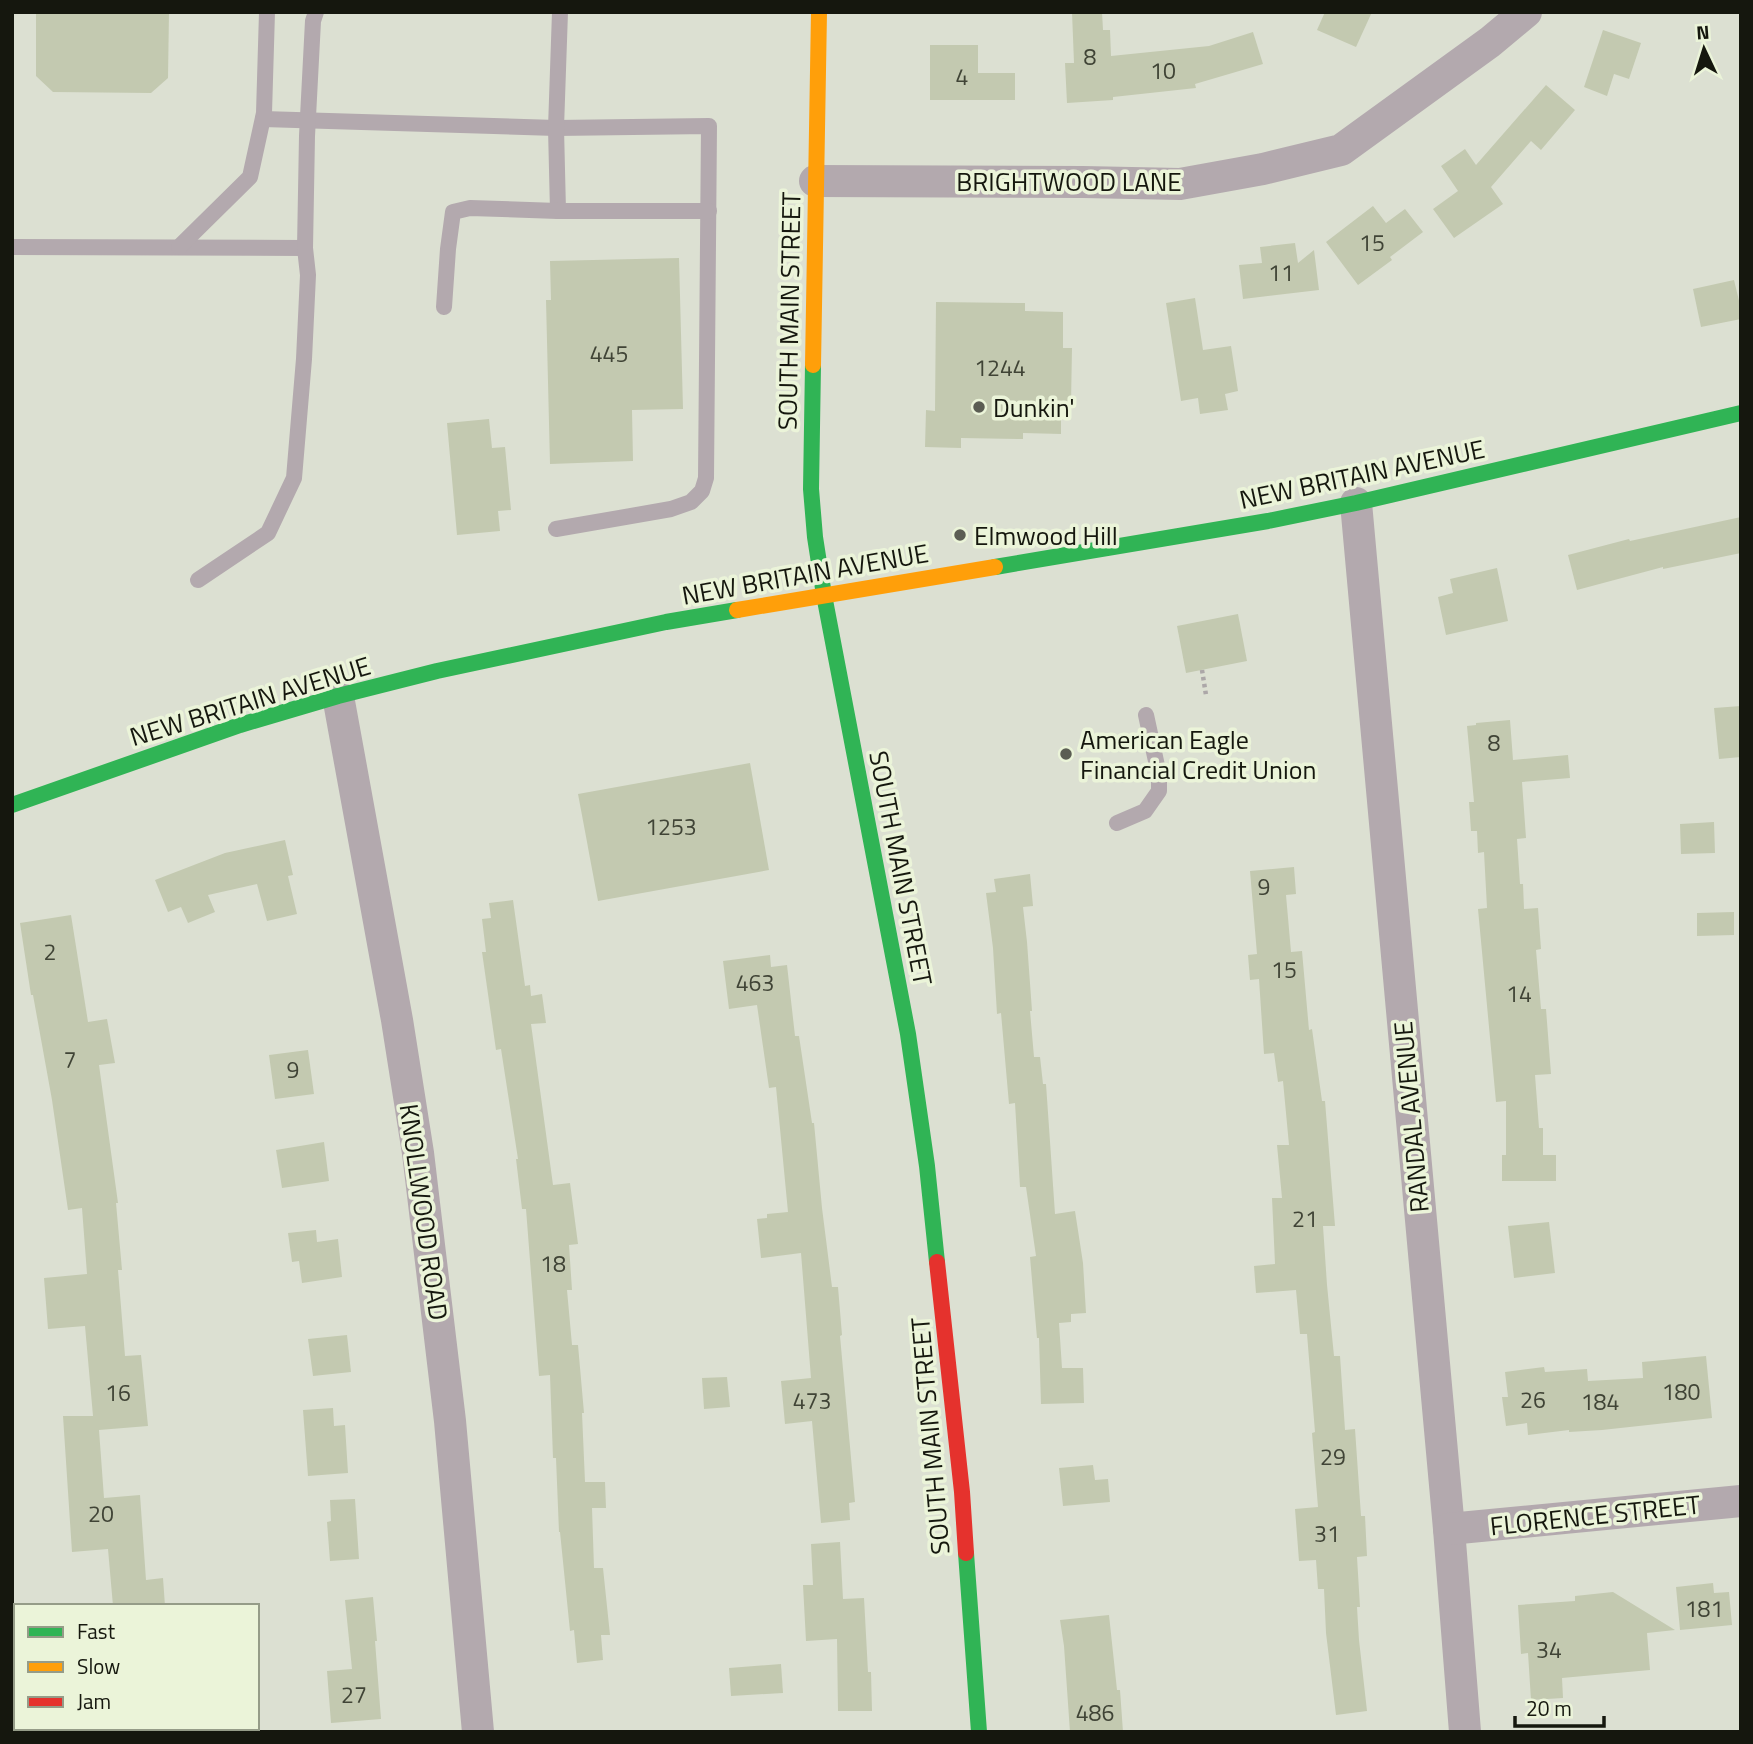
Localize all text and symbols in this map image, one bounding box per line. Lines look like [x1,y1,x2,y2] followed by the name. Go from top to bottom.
[1669,14,1739,84] north arrow
[1695,17,1710,46] text: N
[1084,39,1097,74] house number: 8
[1150,53,1176,88] house number: 10
[956,59,968,94] house number: 4
[956,162,1182,201] street label: BRIGHTWOOD LANE
[767,191,811,430] street label: SOUTH MAIN STREET
[1359,225,1385,260] house number: 15
[1268,255,1294,290] house number: 11
[590,336,628,371] house number: 445
[974,350,1026,385] house number: 1244
[993,388,1075,427] place label: Dunkin'
[971,399,987,415] marker: Dunkin'
[1236,429,1488,519] street label: NEW BRITAIN AVENUE
[974,516,1118,555] place label: Elmwood Hill
[952,527,968,543] marker: Elmwood Hill
[679,533,931,615] street label: NEW BRITAIN AVENUE
[125,646,375,756] street label: NEW BRITAIN AVENUE
[1080,720,1316,789] place label: American Eagle Financial Credit Union
[1488,725,1501,760] house number: 8
[1058,746,1074,762] marker: American Eagle Financial Credit Union
[859,747,943,989] street label: SOUTH MAIN STREET
[645,809,697,844] house number: 1253
[1258,869,1270,904] house number: 9
[44,934,56,969] house number: 2
[1271,952,1297,987] house number: 15
[736,965,774,1000] house number: 463
[1506,976,1532,1011] house number: 14
[1383,1020,1439,1214] street label: RANDAL AVENUE
[64,1042,76,1077] house number: 7
[287,1052,299,1087] house number: 9
[390,1101,458,1323] street label: KNOLLWOOD ROAD
[1292,1201,1318,1236] house number: 21
[540,1246,566,1281] house number: 18
[900,1315,960,1556] street label: SOUTH MAIN STREET
[1662,1374,1700,1409] house number: 180
[105,1375,131,1410] house number: 16
[1520,1382,1546,1417] house number: 26
[793,1383,831,1418] house number: 473
[1581,1384,1619,1419] house number: 184
[1320,1439,1346,1474] house number: 29
[1488,1485,1702,1545] street label: FLORENCE STREET
[88,1496,114,1531] house number: 20
[1314,1516,1340,1551] house number: 31
[1685,1591,1723,1626] house number: 181
[14,1604,259,1730] legend
[77,1615,116,1647] text: Fast
[1536,1632,1562,1667] house number: 34
[77,1650,120,1682] text: Slow
[341,1677,367,1712] house number: 27
[1515,1684,1604,1728] scale bar
[77,1685,111,1717] text: Jam
[1526,1692,1572,1724] text: 20 m
[1076,1695,1114,1730] house number: 486

